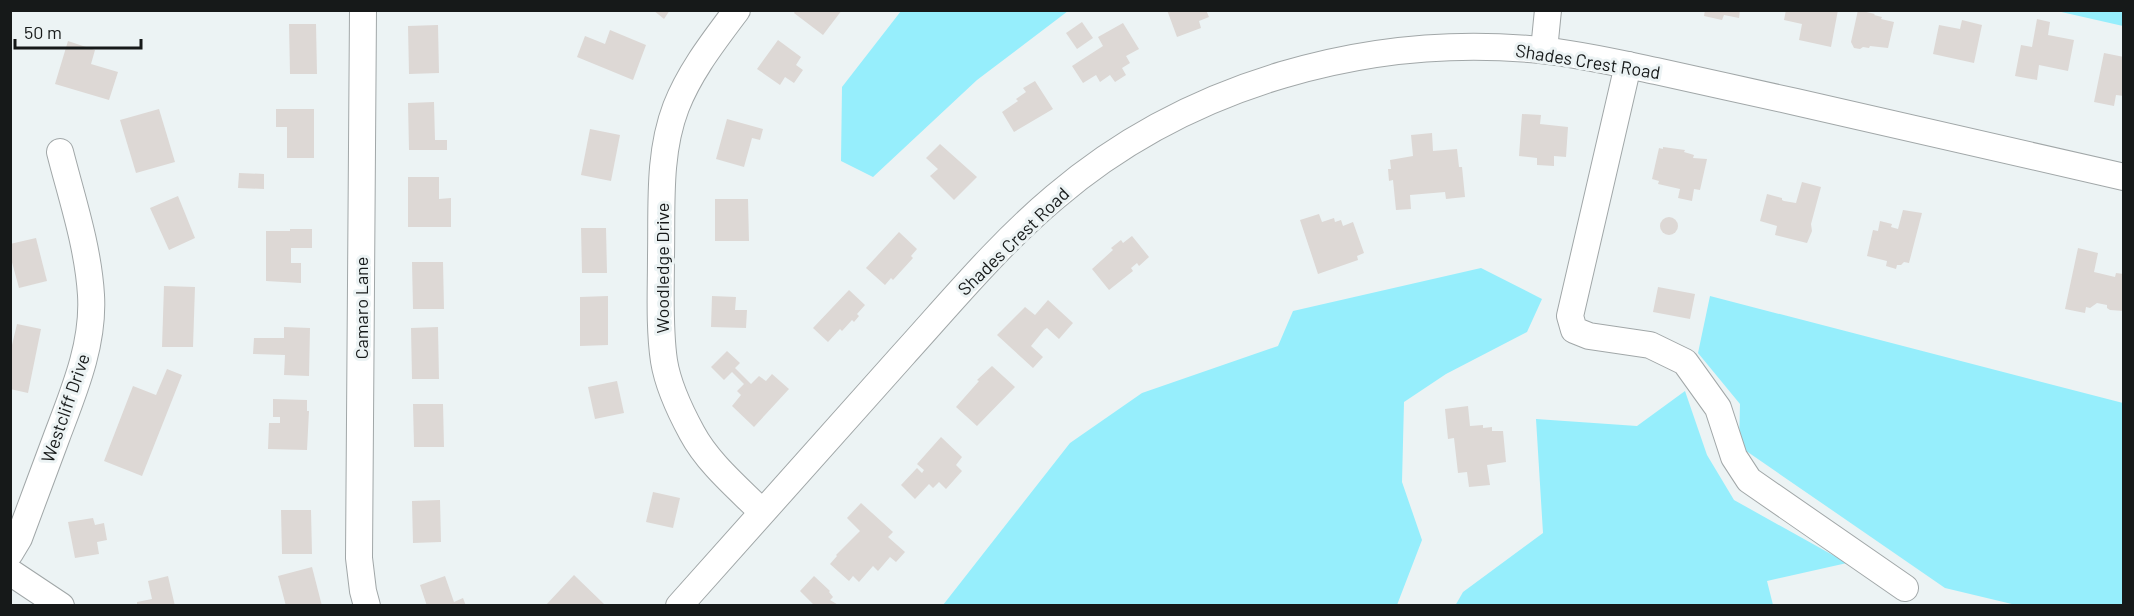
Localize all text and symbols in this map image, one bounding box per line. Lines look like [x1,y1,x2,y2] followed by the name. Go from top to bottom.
[15,12,141,50] scale bar
[24,21,62,43] text: 50 m
[1514,39,1662,83] street label: Shades Crest Road
[953,182,1073,300] street label: Shades Crest Road
[651,203,673,333] street label: Woodledge Drive
[350,257,372,359] street label: Camaro Lane
[36,351,94,465] street label: Westcliff Drive

